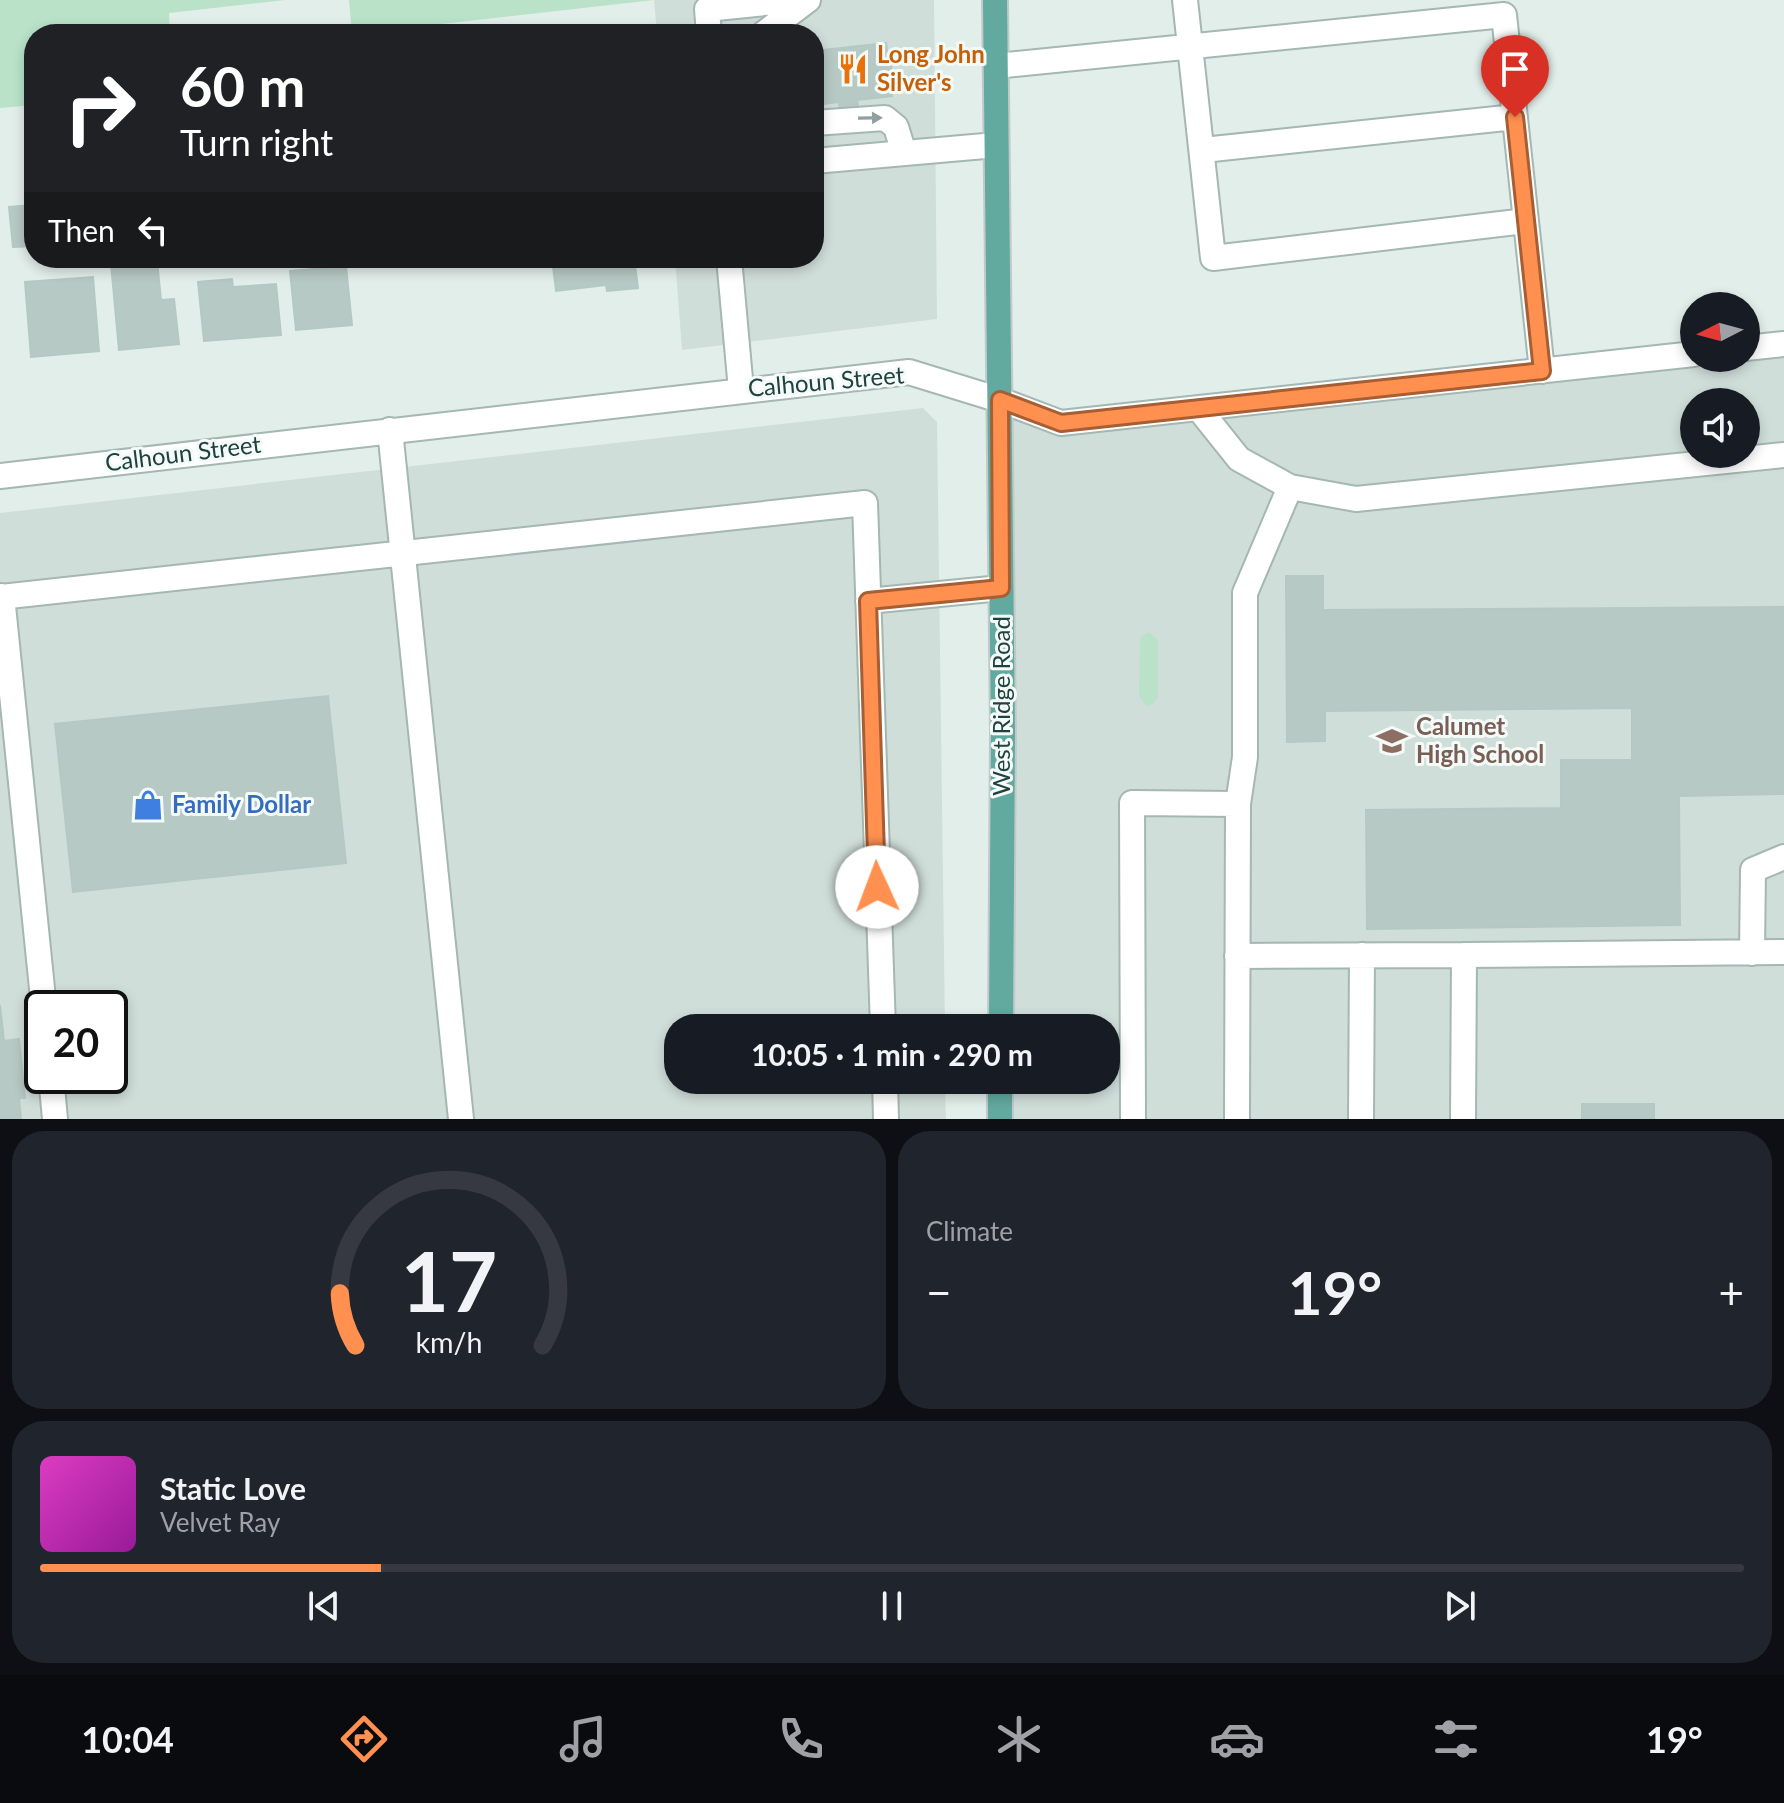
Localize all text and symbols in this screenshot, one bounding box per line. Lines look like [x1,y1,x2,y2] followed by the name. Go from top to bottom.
[1481,35,1549,117] pin
[877,39,985,96] place label: Long John Silver's
[1493,47,1537,91] icon: arrive
[180,52,305,119] text: 60 m
[836,52,870,86] restaurant icon: Long John Silver's
[48,56,152,160] icon: right
[858,112,883,124] one-way arrow
[180,120,333,164] text: Turn right
[131,208,175,252] icon: left
[48,212,115,248] text: Then
[1680,292,1760,372] north arrow
[1680,292,1760,468] map controls
[747,359,906,402] street label: Calhoun Street
[1680,388,1760,468] button: sound
[103,429,263,476] street label: Calhoun Street
[986,616,1015,796] street label: West Ridge Road
[1416,711,1544,768] place label: Calumet High School
[1375,724,1409,758] school or university icon: Calumet High School
[131,788,165,822] shop icon: Family Dollar
[172,789,311,818] place label: Family Dollar
[835,845,919,929] position arrow
[24,990,128,1094] speed limit sign: 20
[751,1036,1033,1072] text: 10:05 · 1 min · 290 m
[926,1215,1013,1247] text: Climate
[401,1230,497,1330] text: 17
[1288,1256,1382,1328] text: 19°
[926,1266,952,1318] text: −
[1718,1266,1744,1318] text: +
[416,1325,482,1359] text: km/h
[160,1470,306,1506] text: Static Love
[160,1506,280,1538] text: Velvet Ray
[302,1584,346,1628] icon: previous
[870,1584,914,1628] icon: pause
[1438,1584,1482,1628] icon: next
[336,1711,392,1767] icon: directions
[555,1711,611,1767] icon: music
[773,1711,829,1767] icon: phone
[991,1711,1047,1767] icon: climate
[1209,1711,1265,1767] icon: car
[1428,1711,1484,1767] icon: filters
[81,1717,174,1761] text: 10:04
[1646,1717,1703,1761] text: 19°

